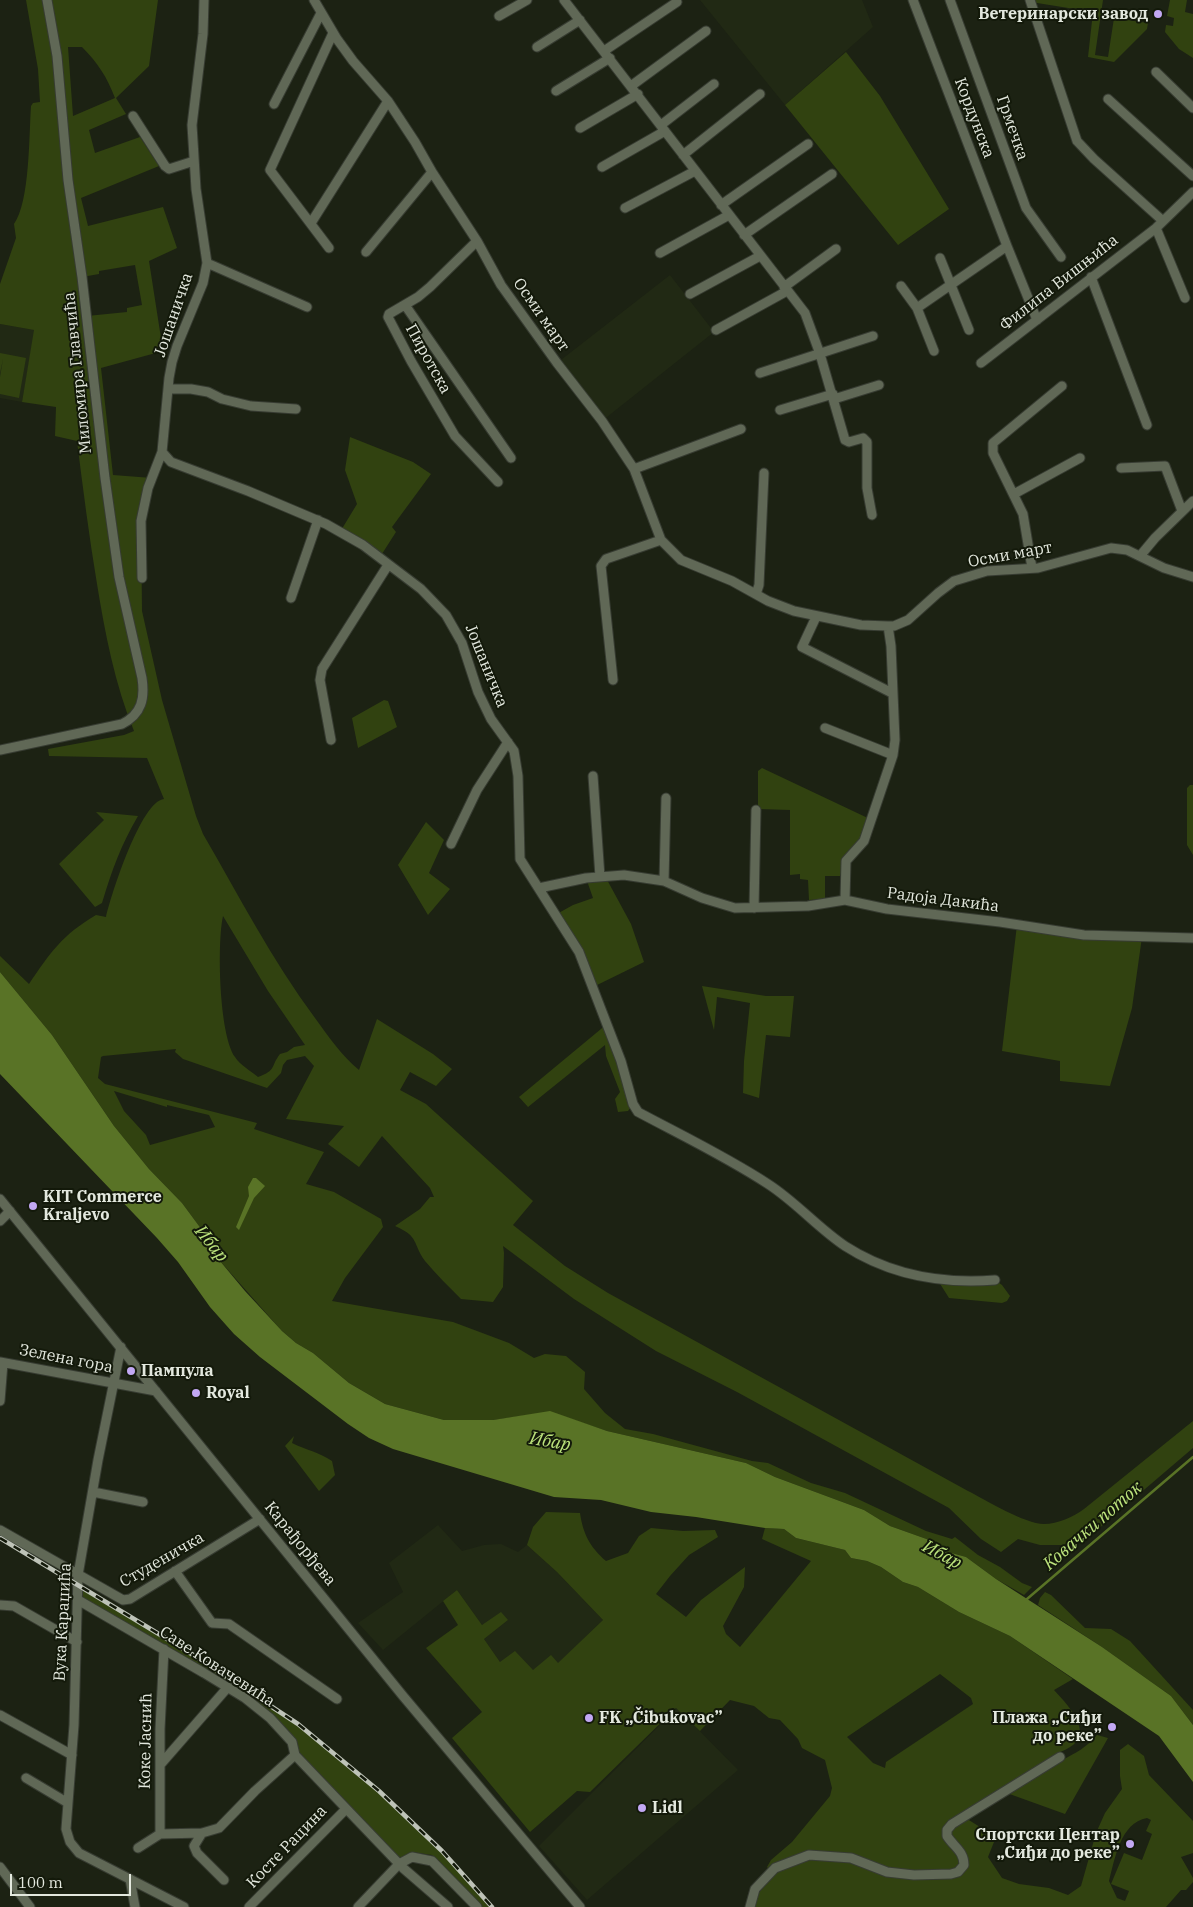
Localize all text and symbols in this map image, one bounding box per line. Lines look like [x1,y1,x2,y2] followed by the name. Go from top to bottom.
[978,4,1148,24] place label: Ветеринарски завод
[1152,8,1164,20] marker: Ветеринарски завод
[950,75,998,161] street label: Кордунска
[992,93,1032,163] street label: Грмечка
[996,231,1122,335] street label: Филипа Вишњића
[151,270,197,360] street label: Јошаничка
[509,275,573,355] street label: Осми март
[60,291,96,455] street label: Миломира Главчића
[401,321,455,397] street label: Пиротска
[966,538,1054,572] street label: Осми март
[461,622,511,710] street label: Јошаничка
[886,884,1000,916] street label: Радоја Дакића
[43,1187,162,1225] place label: KIT Commerce Kraljevo
[27,1200,39,1212] marker: KIT Commerce Kraljevo
[190,1221,232,1267] water label: Ибар
[18,1341,114,1377] street label: Зелена гора
[141,1361,214,1381] place label: Пампула
[125,1365,137,1377] marker: Пампула
[206,1383,250,1403] place label: Royal
[190,1387,202,1399] marker: Royal
[528,1428,572,1456] water label: Ибар
[1039,1477,1147,1575] water label: Ковачки поток
[260,1498,340,1590] street label: Карађорђева
[117,1528,207,1592] street label: Студеничка
[919,1536,965,1574] water label: Ибар
[50,1562,76,1682] street label: Вука Караџића
[156,1623,278,1711] street label: Саве Ковачевића
[136,1693,156,1789] street label: Коке Јаснић
[599,1708,723,1728] place label: FK „Čibukovac”
[992,1708,1102,1746] place label: Плажа „Сиђи до реке”
[583,1712,595,1724] marker: FK „Čibukovac”
[1106,1721,1118,1733] marker: Плажа „Сиђи до реке”
[652,1798,683,1818] place label: Lidl
[243,1802,331,1892] street label: Косте Рацина
[636,1802,648,1814] marker: Lidl
[975,1825,1120,1863] place label: Спортски Центар „Сиђи до реке”
[1124,1838,1136,1850] marker: Спортски Центар „Сиђи до реке”
[12,1864,134,1896] scale bar
[18,1873,63,1892] text: 100 m

